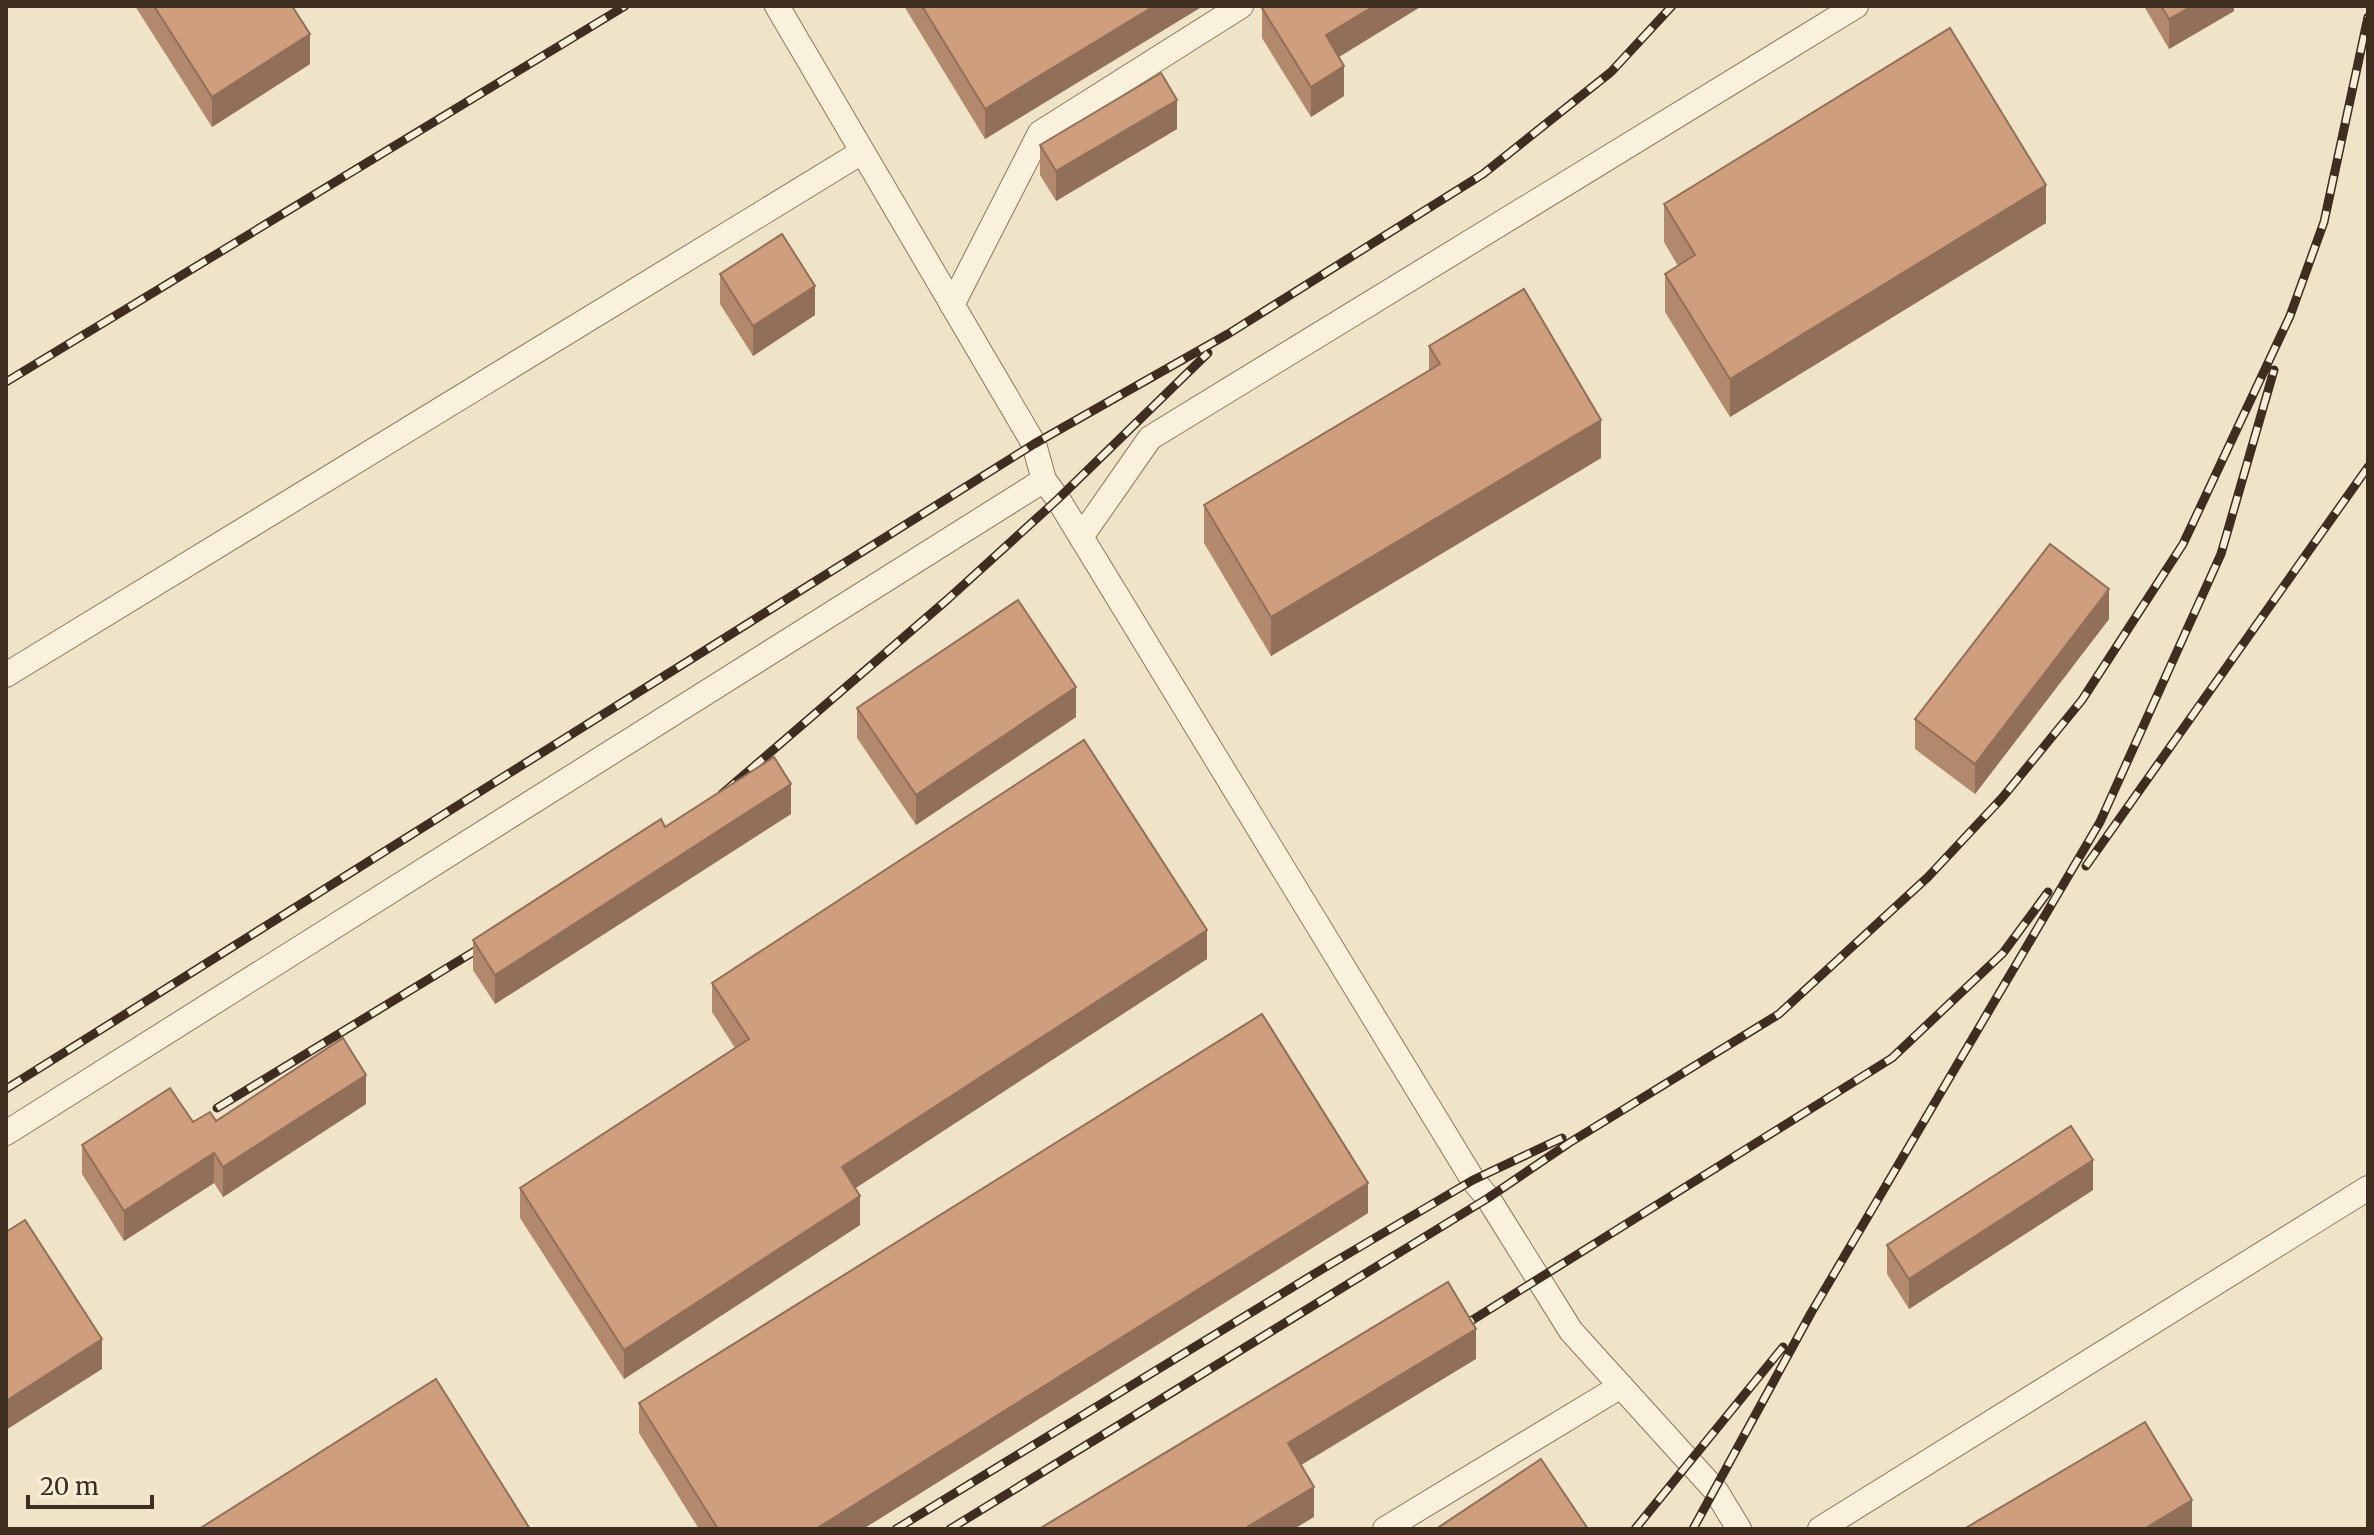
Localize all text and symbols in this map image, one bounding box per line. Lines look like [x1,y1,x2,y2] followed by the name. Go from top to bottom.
[28,1459,152,1509] scale bar
[40,1471,99,1502] text: 20 m

